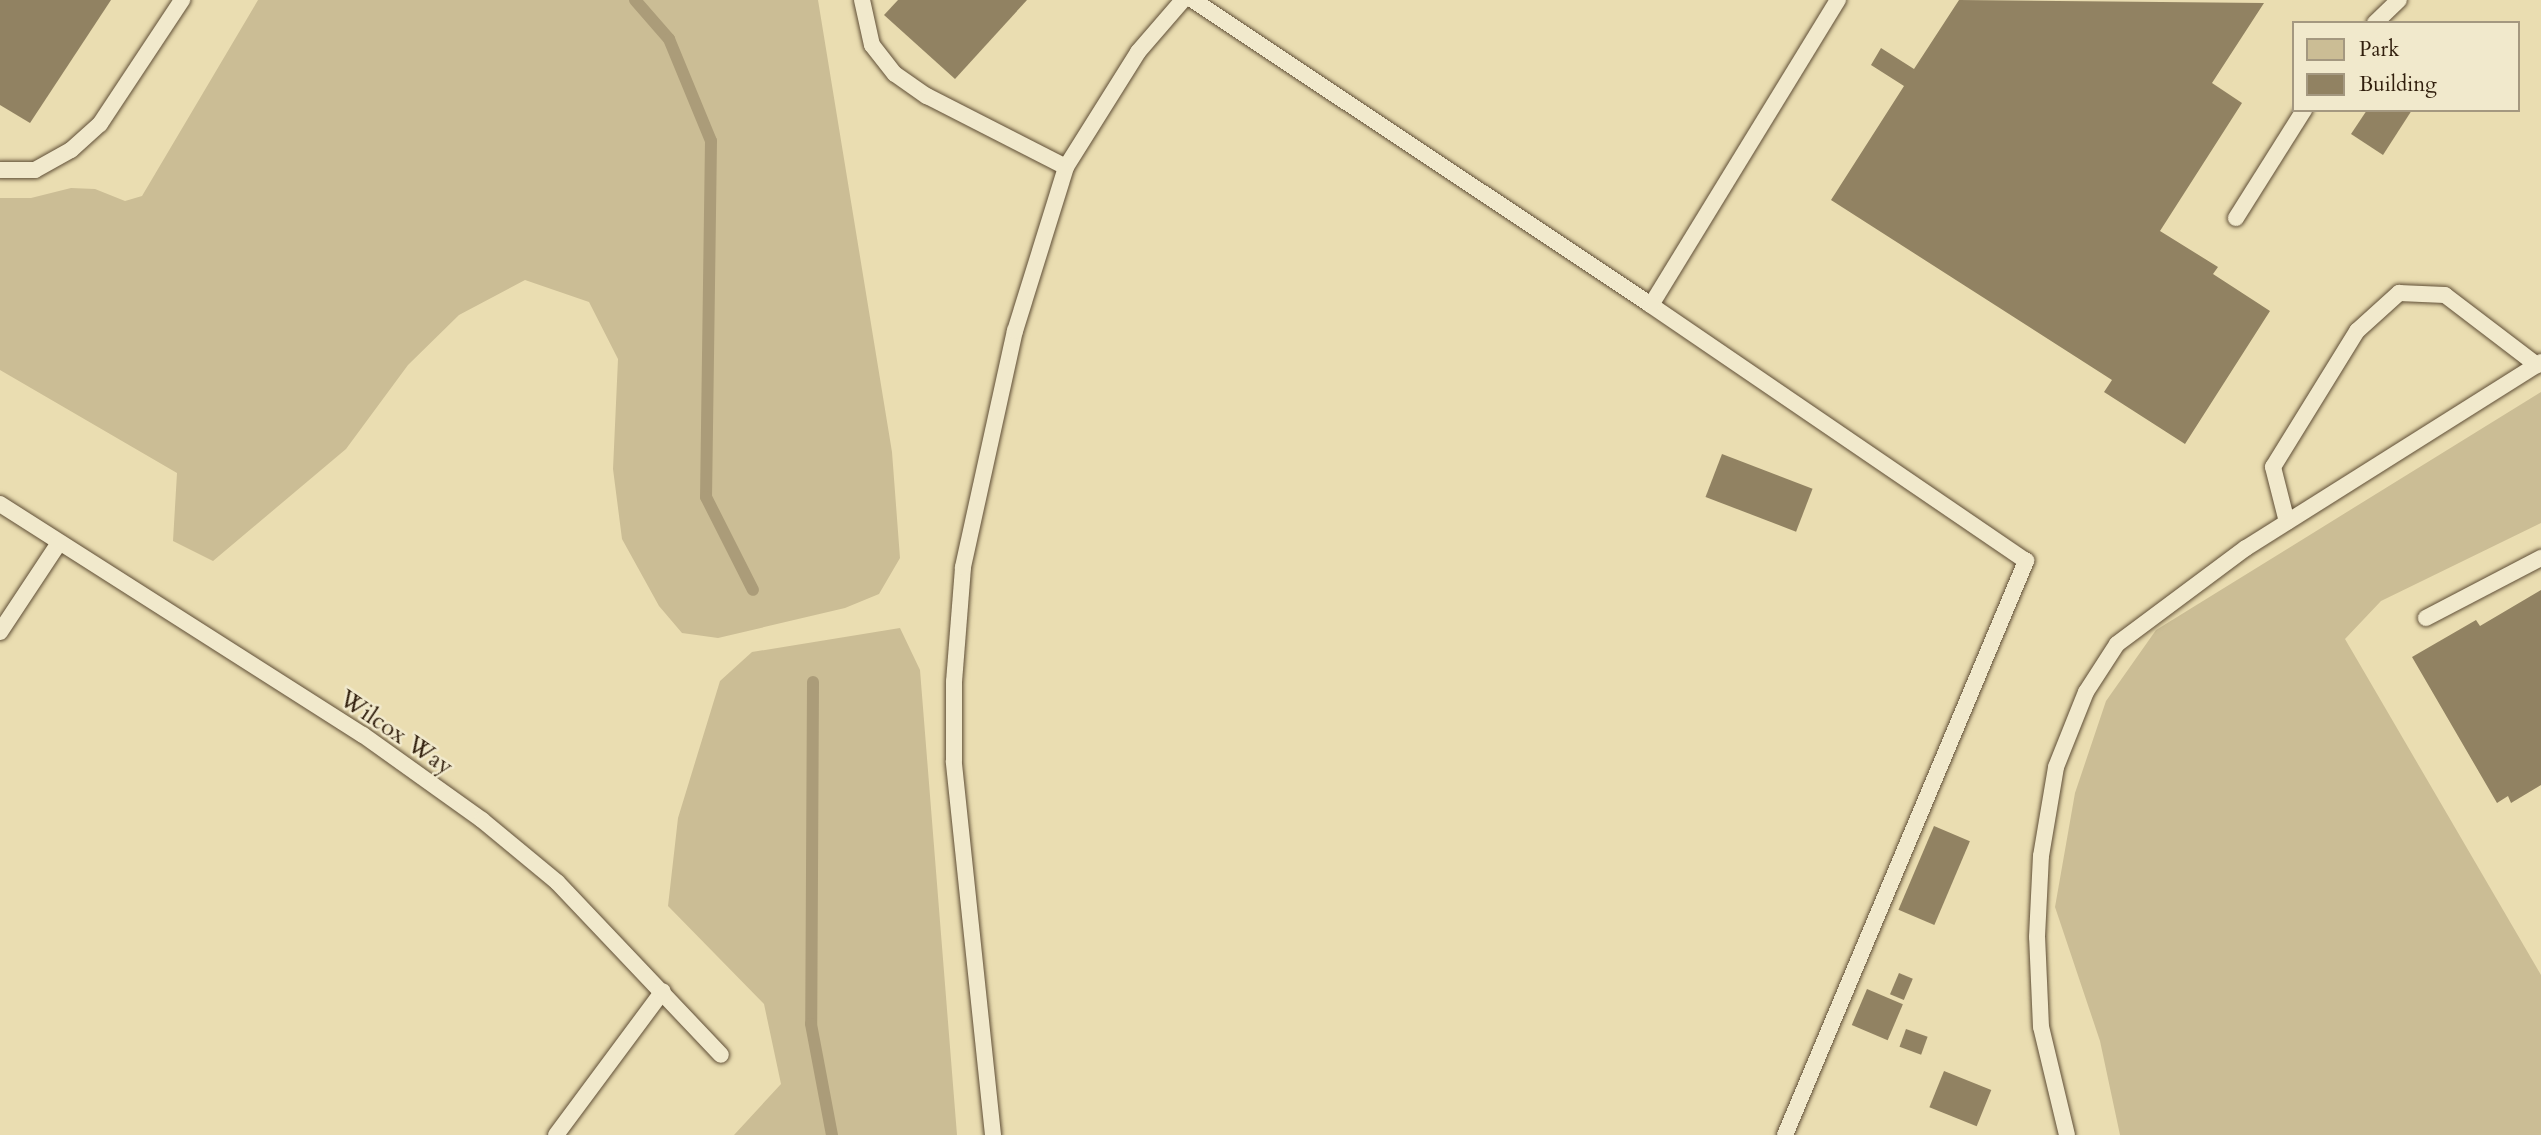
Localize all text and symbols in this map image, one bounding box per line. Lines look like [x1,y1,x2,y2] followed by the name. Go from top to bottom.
[2292,21,2520,112] legend
[2359,35,2399,64] text: Park
[2359,70,2437,99] text: Building
[334,684,458,782] street label: Wilcox Way

